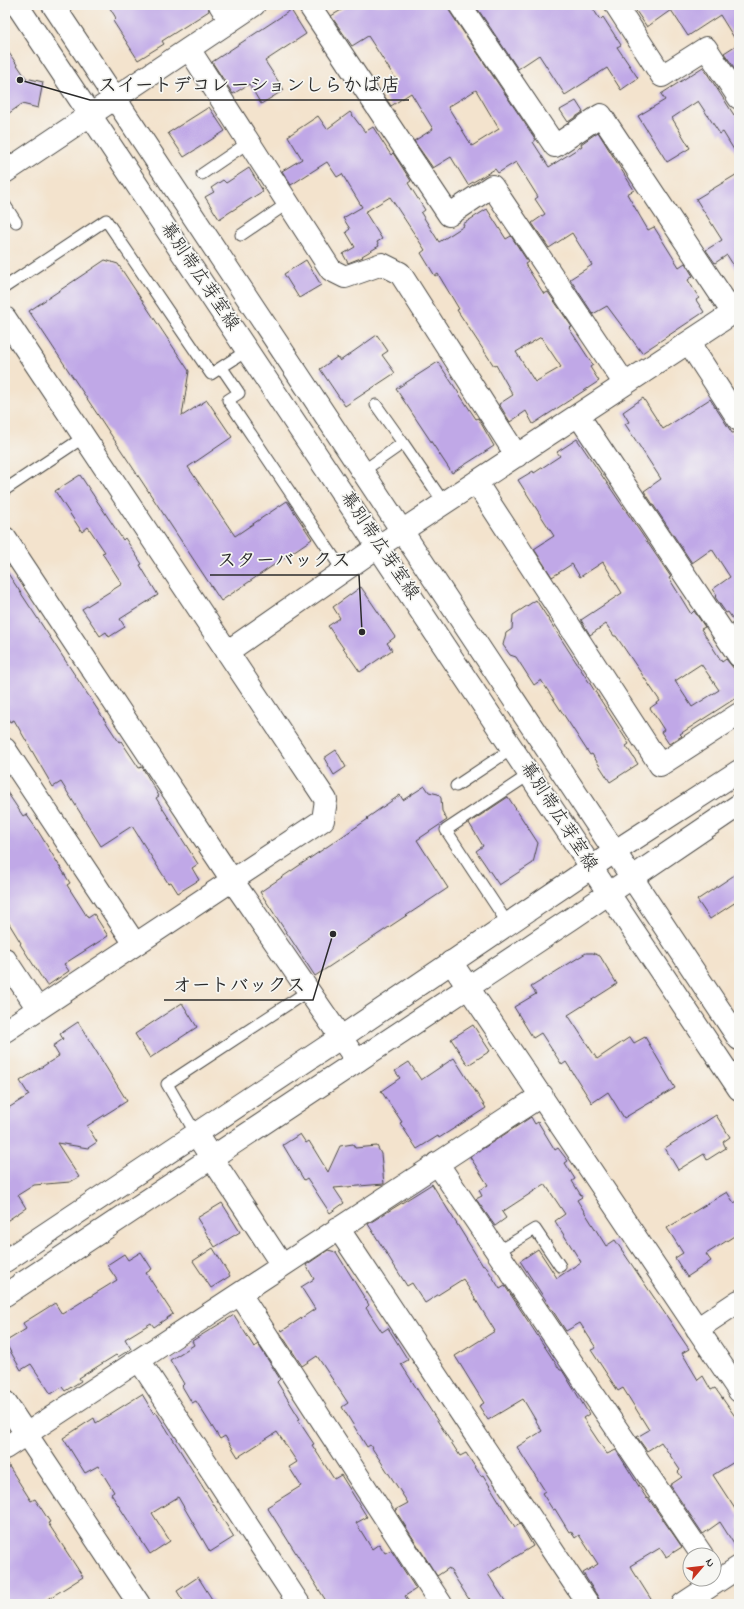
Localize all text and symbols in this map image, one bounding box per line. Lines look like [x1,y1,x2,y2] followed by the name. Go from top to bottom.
[90,69,409,100] callout: スイートデコレーションしらかば店
[98,73,400,100] text: スイートデコレーションしらかば店
[153,218,245,336] street label: 幕別帯広芽室線
[333,487,425,605] street label: 幕別帯広芽室線
[210,544,359,575] callout: スターバックス
[217,548,351,575] text: スターバックス
[513,757,603,877] street label: 幕別帯広芽室線
[164,969,313,1000] callout: オートバックス
[172,973,306,1000] text: オートバックス
[682,1547,722,1587] north arrow
[701,1556,719,1570] text: N

